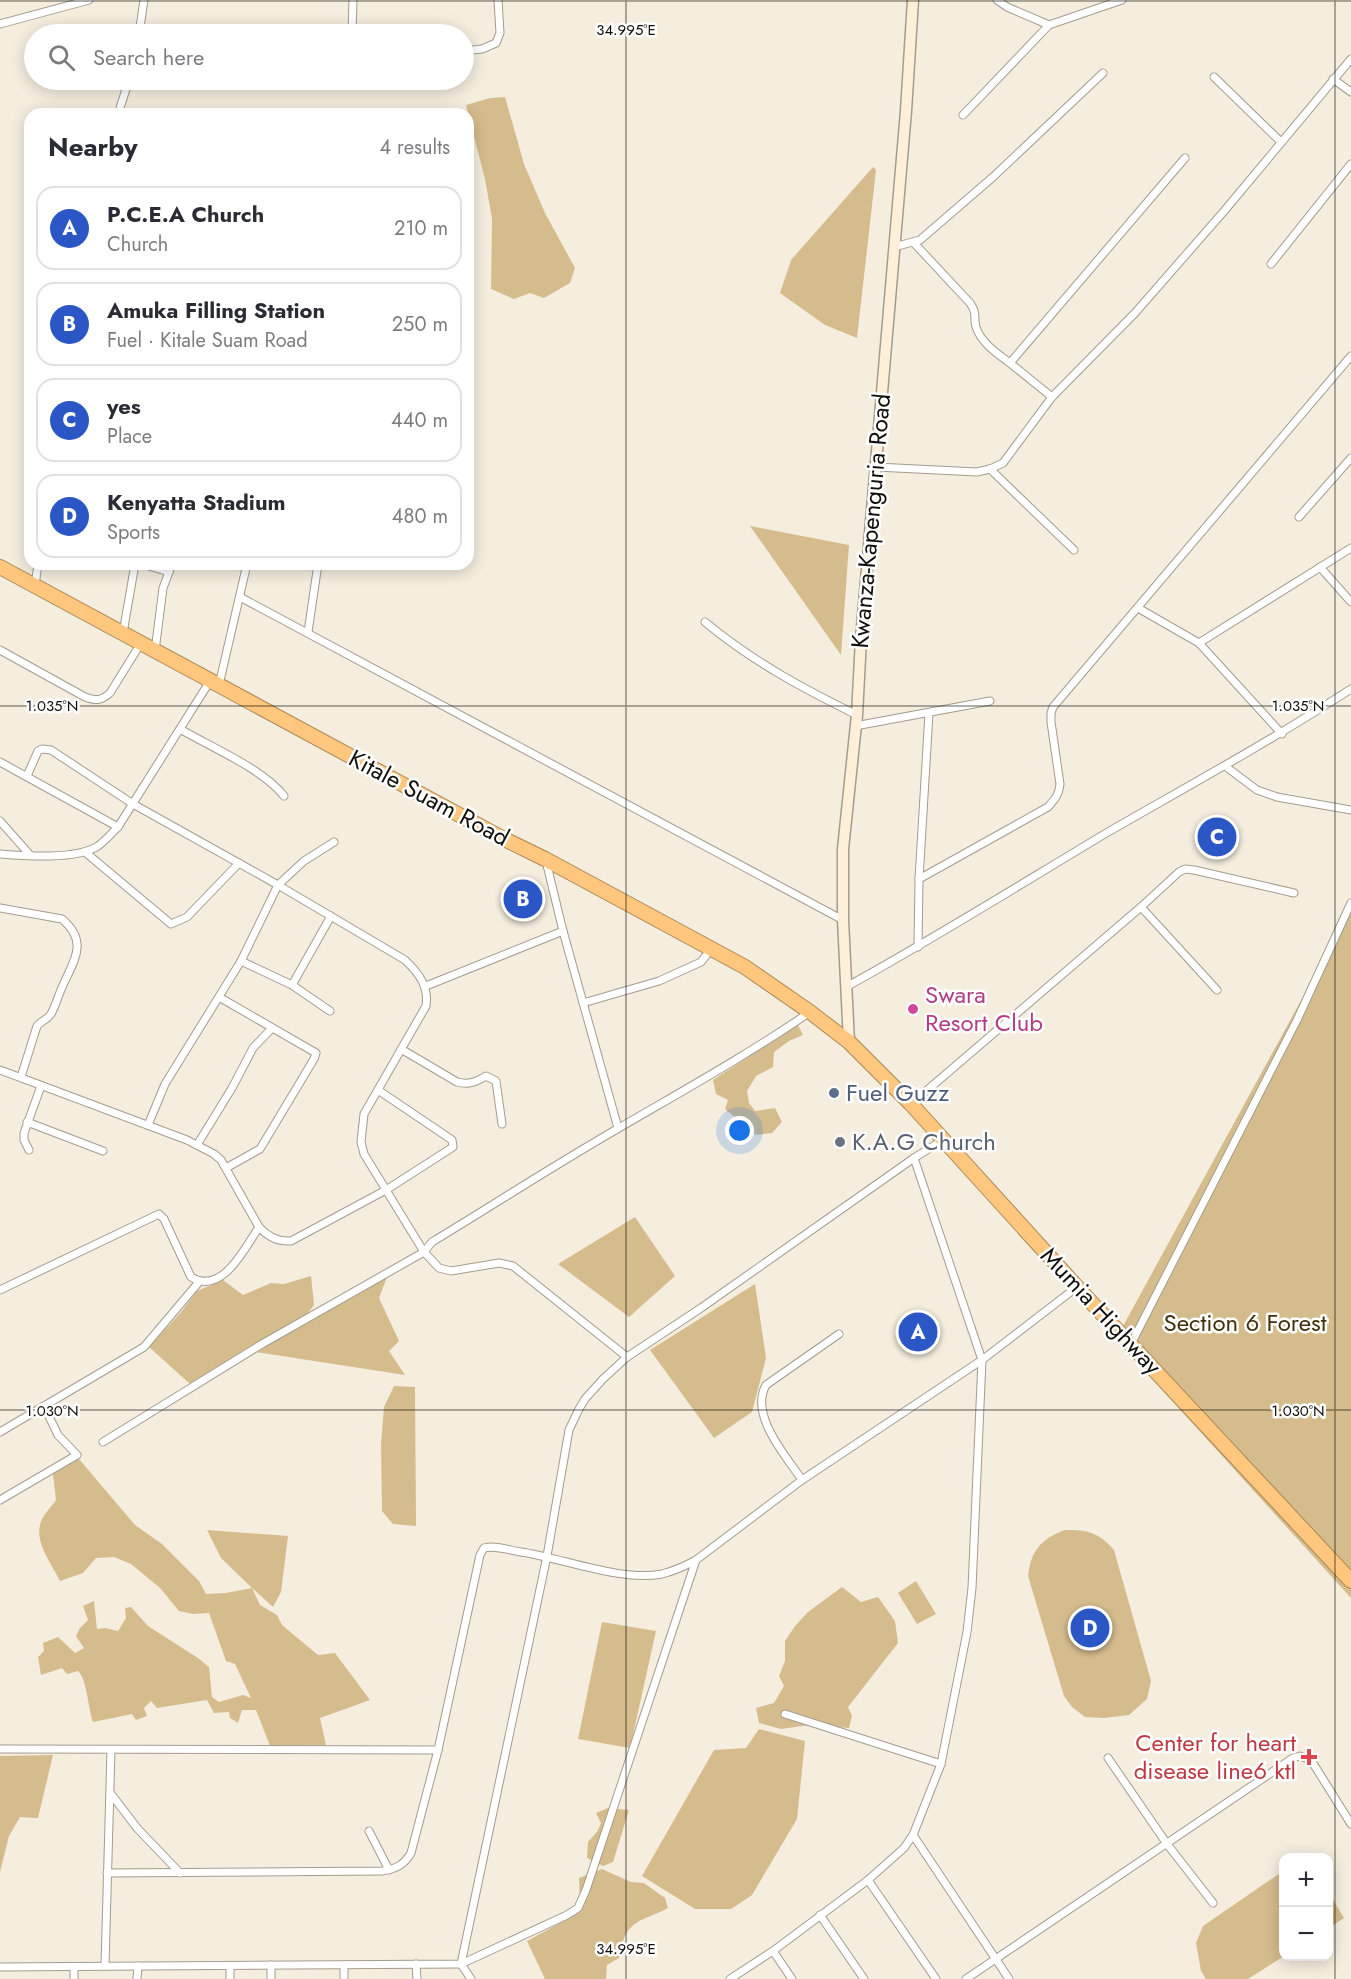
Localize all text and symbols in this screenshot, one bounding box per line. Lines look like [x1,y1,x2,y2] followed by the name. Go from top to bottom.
[596,19,656,41] text: 34.995°E
[24,24,474,90] search box
[45,41,78,74] icon: search
[93,41,204,73] text: Search here
[48,128,137,166] text: Nearby
[379,133,450,162] text: 4 results
[107,198,264,230] text: P.C.E.A Church
[62,214,77,243] text: A
[394,214,448,243] text: 210 m
[107,230,168,259] text: Church
[107,294,325,326] text: Amuka Filling Station
[63,310,76,339] text: B
[392,310,448,339] text: 250 m
[107,326,308,355] text: Fuel · Kitale Suam Road
[107,390,141,422] text: yes
[842,392,899,650] street label: Kwanza-Kapenguria Road
[62,406,77,435] text: C
[391,406,448,435] text: 440 m
[107,422,152,451] text: Place
[107,486,286,518] text: Kenyatta Stadium
[62,502,77,531] text: D
[392,502,448,531] text: 480 m
[107,518,160,547] text: Sports
[26,695,78,717] text: 1.035°N
[1272,695,1324,717] text: 1.035°N
[343,741,516,855] street label: Kitale Suam Road
[1198,814,1236,860] pin: C
[504,876,542,922] pin: B
[925,977,1043,1040] place label: Swara Resort Club
[906,1002,920,1016] marker: Swara Resort Club
[846,1075,949,1110] place label: Fuel Guzz
[827,1086,841,1100] marker: Fuel Guzz
[725,1116,754,1145] your location
[852,1124,996,1159] place label: K.A.G Church
[833,1135,847,1149] marker: K.A.G Church
[1033,1239,1170,1383] street label: Mumia Highway
[1164,1305,1327,1340] park label: Section 6 Forest
[898,1310,938,1354] pin: A
[25,1400,79,1422] text: 1.030°N
[1271,1400,1325,1422] text: 1.030°N
[1070,1606,1110,1650] pin: D
[1134,1725,1296,1788] place label: Center for heart disease line6 ktl
[1300,1748,1318,1766] marker: Center for heart disease line6 ktl
[1279,1853,1333,1961] map controls
[1279,1853,1333,1907] button: +
[1279,1907,1333,1961] button: −
[596,1938,656,1960] text: 34.995°E

